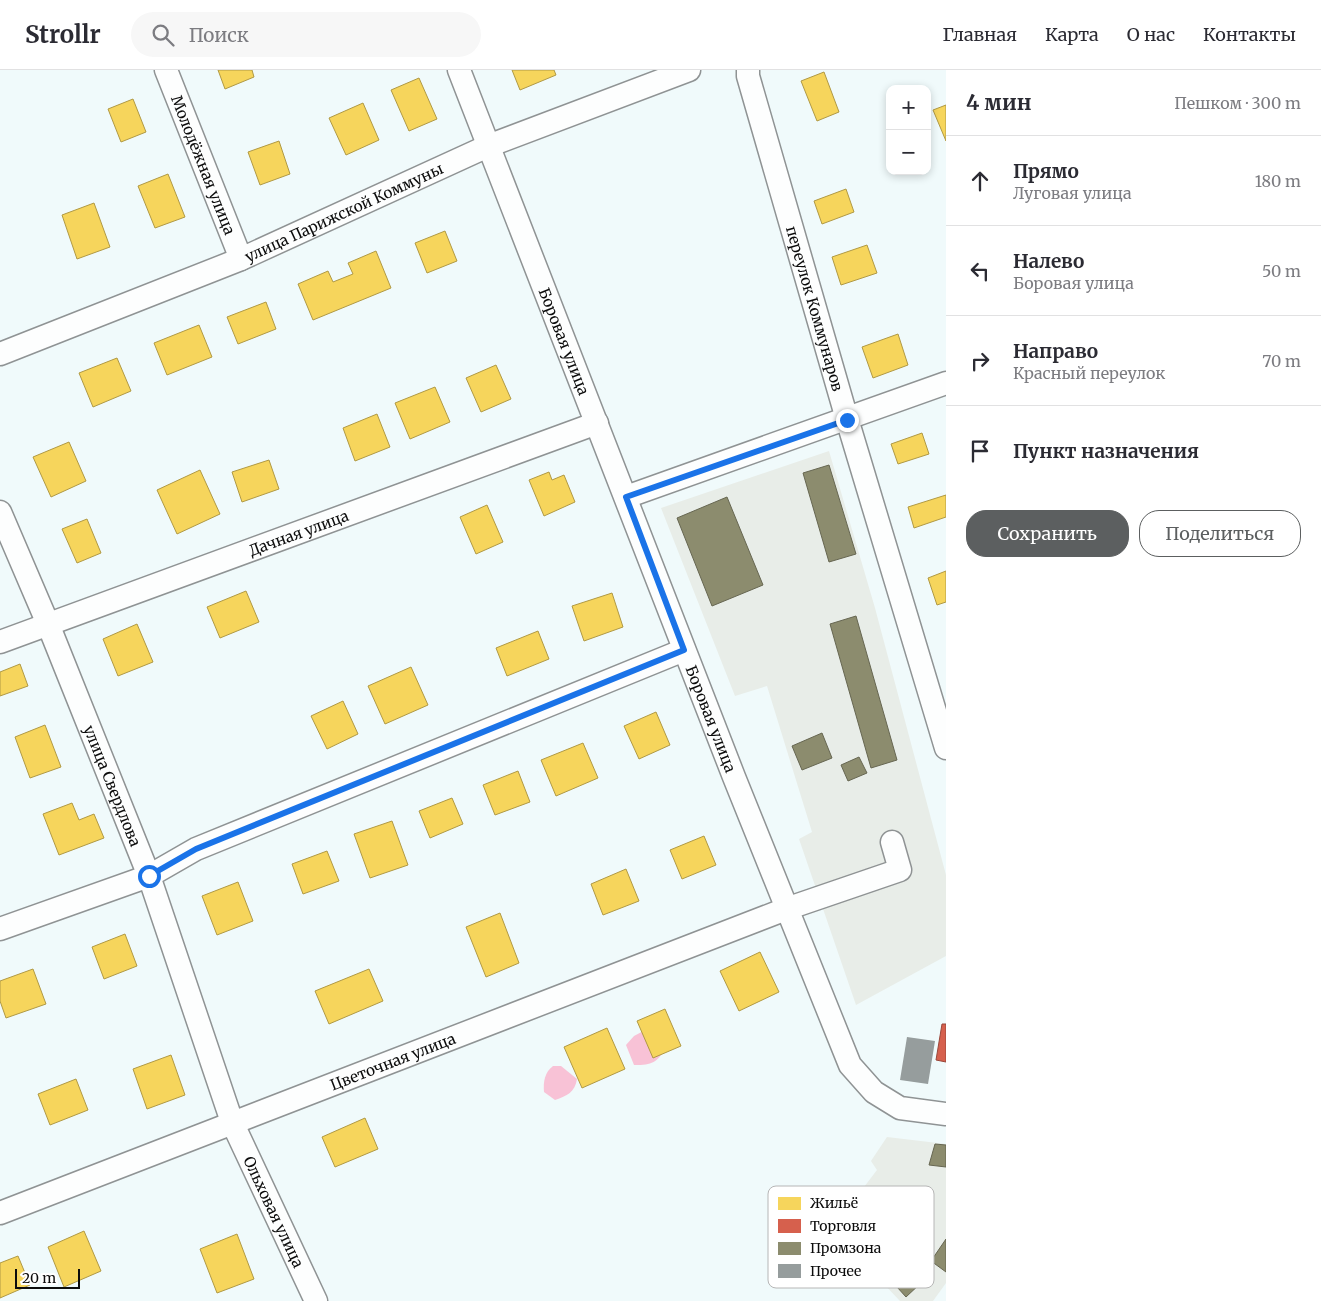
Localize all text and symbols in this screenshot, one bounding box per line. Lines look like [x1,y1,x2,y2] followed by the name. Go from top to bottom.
[131,12,481,57] search box
[25,19,101,50] text: Strollr
[149,21,177,49] icon: search
[189,23,249,47] text: Поиск
[942,23,1017,46] text: Главная
[1045,23,1099,46] text: Карта
[1127,23,1175,46] text: О нас
[1203,23,1296,46] text: Контакты
[886,85,931,175] map controls
[886,85,931,130] button: +
[966,89,1031,116] text: 4 мин
[167,92,240,237] street label: Молодёжная улица
[1174,93,1301,113] text: Пешком · 300 m
[886,130,931,175] button: −
[241,158,446,266] street label: улица Парижской Коммуны
[1013,159,1079,183] text: Прямо
[966,167,994,195] icon: ahead
[1255,171,1301,191] text: 180 m
[1013,183,1132,203] text: Луговая улица
[782,224,848,394] street label: переулок Коммунаров
[1013,249,1084,273] text: Налево
[966,257,994,285] icon: left
[1262,261,1301,281] text: 50 m
[1013,273,1134,293] text: Боровая улица
[535,285,594,398] street label: Боровая улица
[1013,339,1098,363] text: Направо
[966,347,994,375] icon: right
[1262,351,1301,371] text: 70 m
[1013,363,1165,383] text: Красный переулок
[836,409,859,432] route end
[966,437,994,465] icon: arrive
[1013,439,1199,463] text: Пункт назначения
[246,506,351,559] street label: Дачная улица
[966,510,1129,557] button: Сохранить
[1139,510,1301,557] button: Поделиться
[682,662,741,775] street label: Боровая улица
[80,722,146,849] street label: улица Свердлова
[138,865,161,888] route start
[327,1028,458,1094] street label: Цветочная улица
[240,1153,308,1270] street label: Ольховая улица
[768,1186,934,1288] legend
[810,1194,858,1212] text: Жильё
[810,1217,876,1235] text: Торговля
[810,1239,882,1257] text: Промзона
[810,1262,861,1280] text: Прочее
[15,1266,80,1289] scale bar
[22,1269,56,1287] text: 20 m

